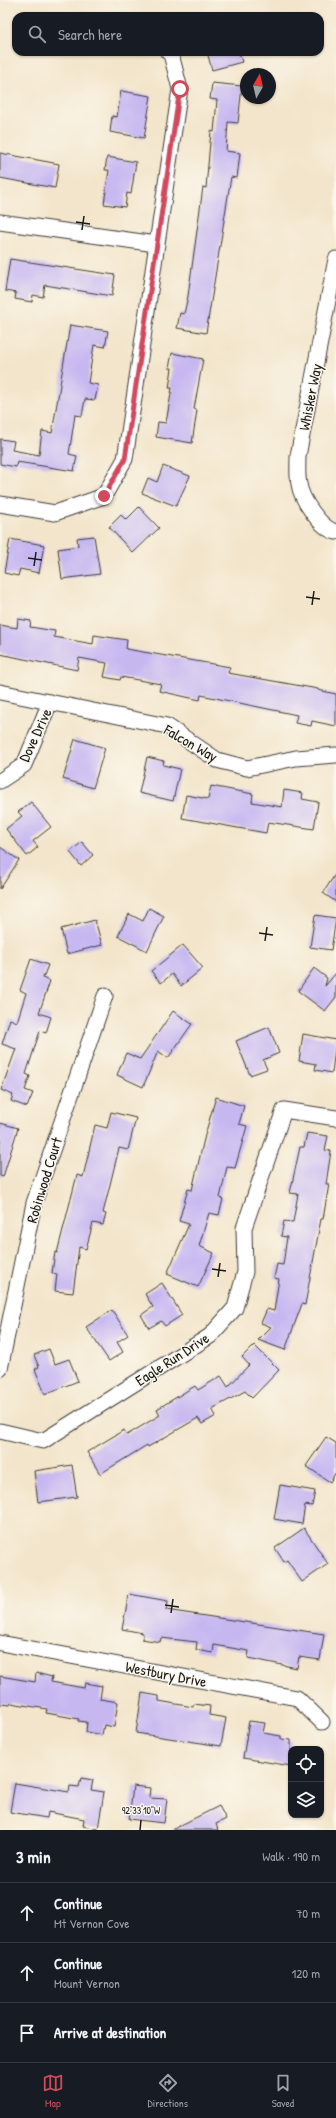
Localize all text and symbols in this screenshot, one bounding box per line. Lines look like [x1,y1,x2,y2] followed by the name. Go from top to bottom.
[12,12,324,56] search box
[26,23,48,45] icon: search
[58,24,122,45] text: Search here
[240,68,276,104] north arrow
[171,80,189,98] route start
[293,362,327,432] street label: Whisker Way
[95,487,113,505] route end
[13,705,57,765] street label: Dove Drive
[159,719,222,767] street label: Falcon Way
[21,1134,67,1225] street label: Robinwood Court
[131,1327,213,1391] street label: Eagle Run Drive
[124,1656,208,1692] street label: Westbury Drive
[288,1746,324,1818] map controls
[288,1746,324,1782] button: locate
[288,1782,324,1818] button: layers
[122,1804,161,1817] text: 92°33'10"W
[16,1845,51,1868] text: 3 min
[262,1847,320,1865] text: Walk · 190 m
[54,1893,102,1914] text: Continue
[16,1902,38,1924] icon: ahead
[296,1904,320,1922] text: 70 m
[54,1914,129,1932] text: Mt Vernon Cove
[54,1953,102,1974] text: Continue
[16,1962,38,1984] icon: ahead
[292,1964,320,1982] text: 120 m
[54,1974,120,1992] text: Mount Vernon
[16,2022,38,2044] icon: arrive
[54,2022,166,2043] text: Arrive at destination
[42,2072,64,2110] tab: Map
[148,2072,188,2110] tab: Directions
[272,2072,294,2110] tab: Saved

